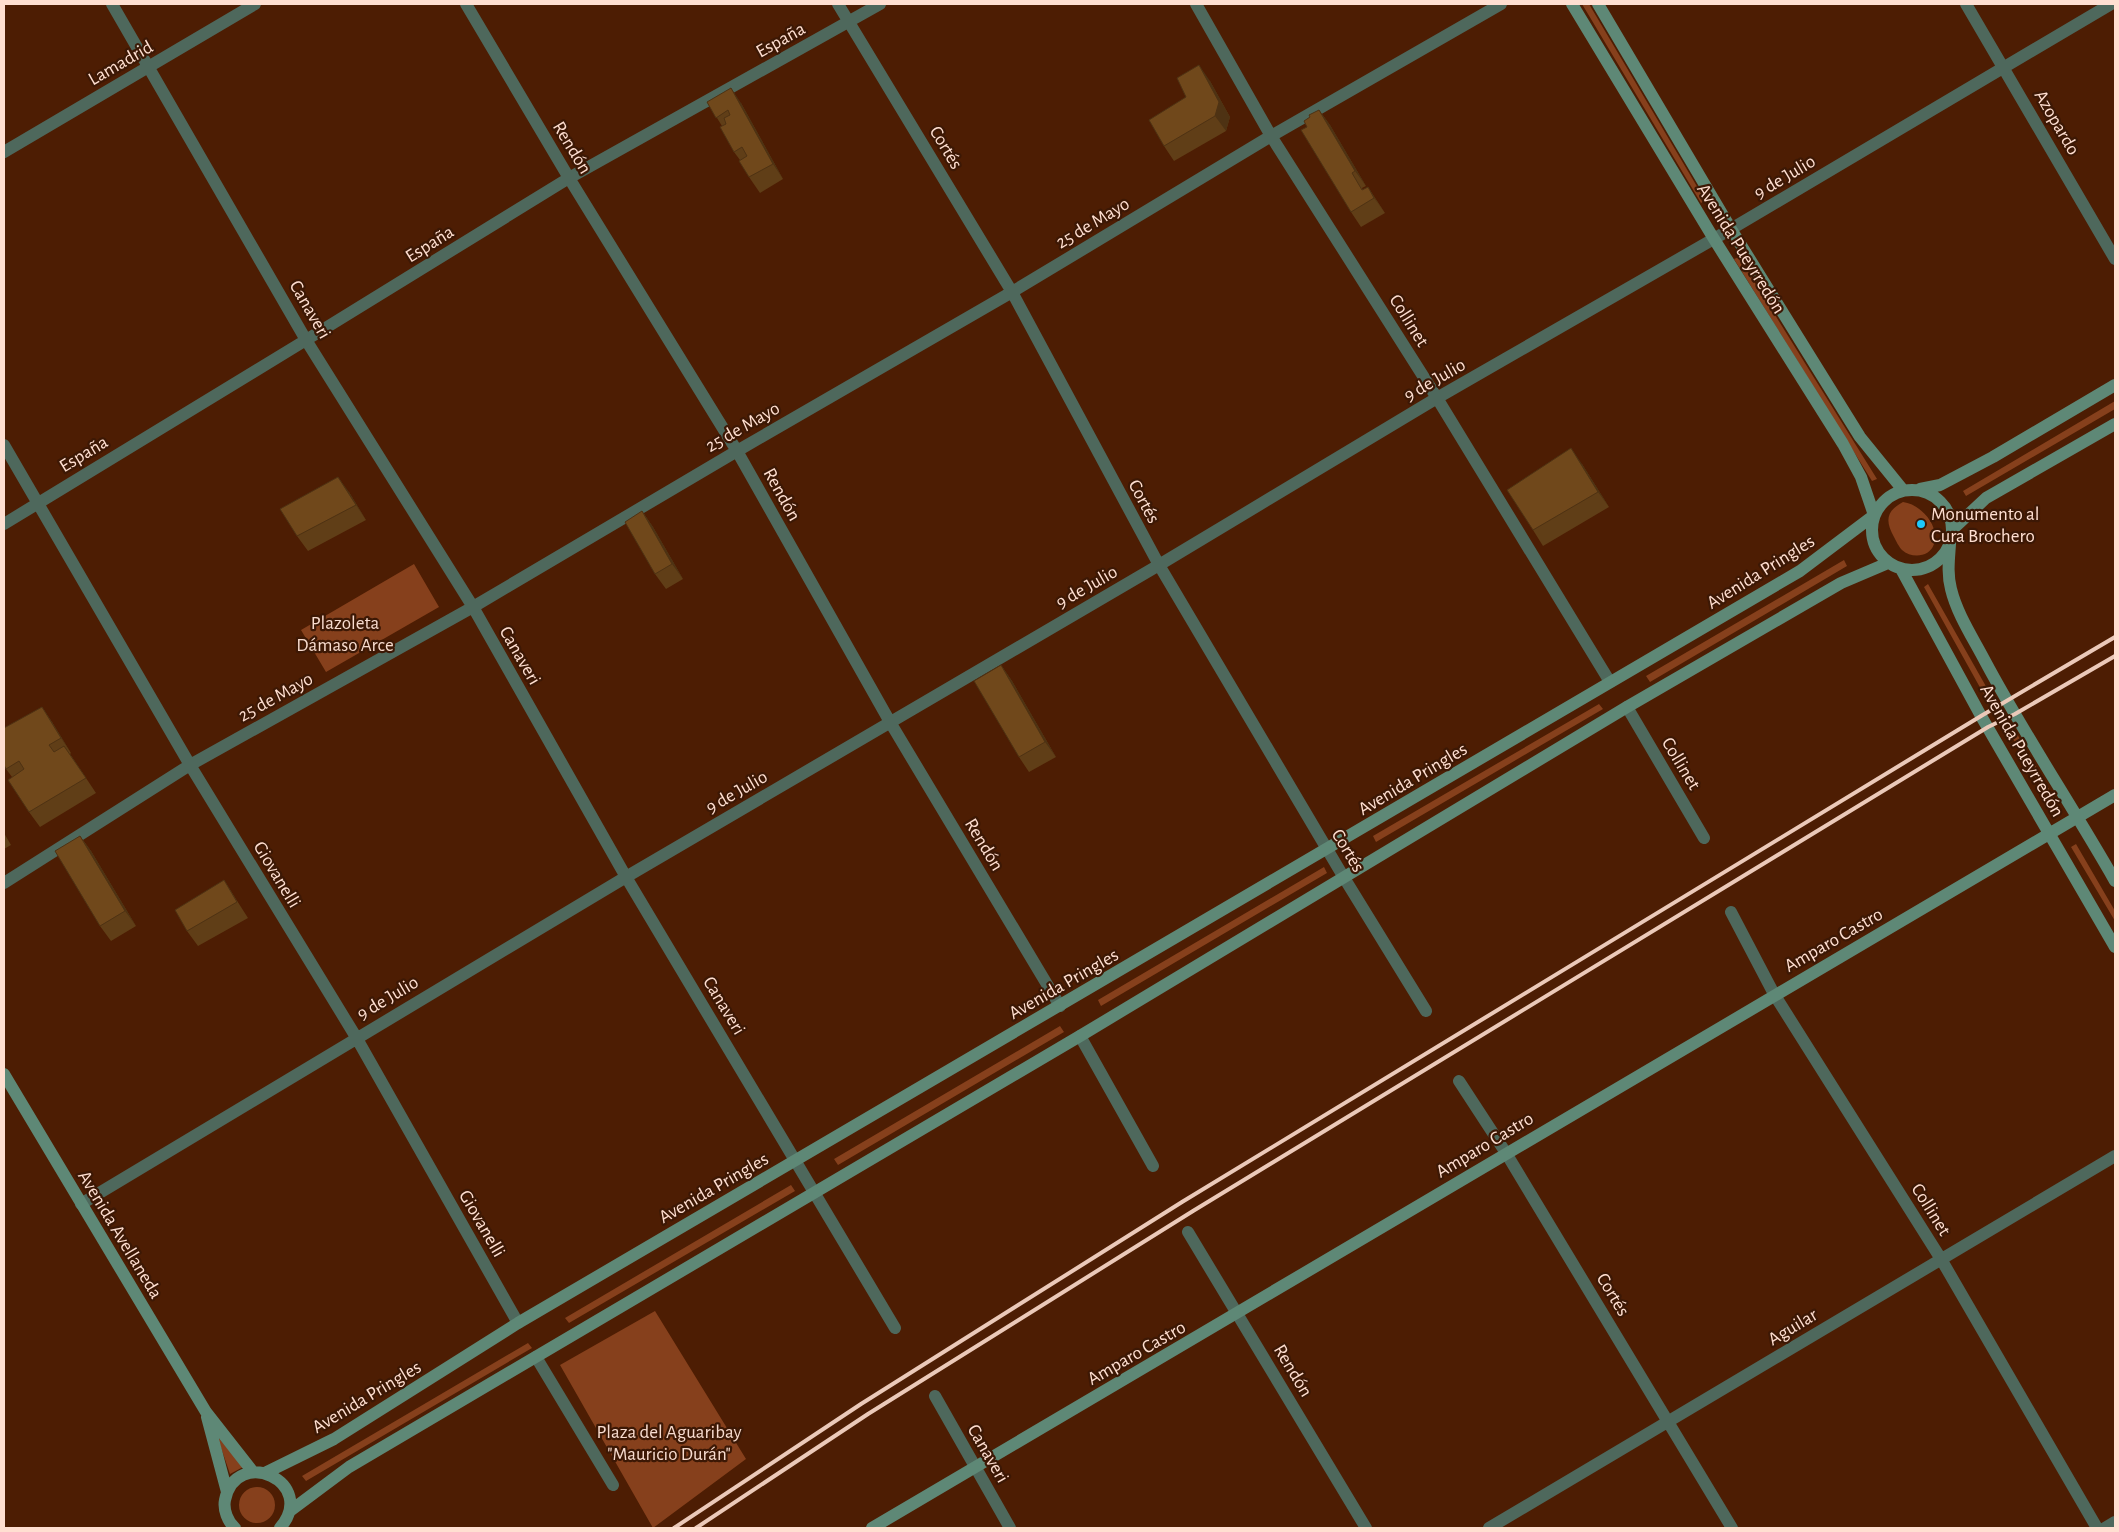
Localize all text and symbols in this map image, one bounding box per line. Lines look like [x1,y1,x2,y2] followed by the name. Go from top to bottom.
[753,19,809,61] street label: España
[85,37,156,89] street label: Lamadrid
[2031,87,2083,158] street label: Azopardo
[549,118,595,177] street label: Rendón
[926,123,966,173] street label: Cortés
[1751,152,1819,203] street label: 9 de Julio
[1693,180,1788,317] street label: Avenida Pueyrredón
[1053,194,1133,253] street label: 25 de Mayo
[402,222,458,266] street label: España
[285,277,334,342] street label: Canaveri
[1385,291,1432,350] street label: Collinet
[1401,355,1469,405] street label: 9 de Julio
[703,399,783,456] street label: 25 de Mayo
[56,432,112,476] street label: España
[760,465,804,524] street label: Rendón
[1124,477,1163,527] street label: Cortés
[1931,505,2040,546] place label: Monumento al Cura Brochero
[1915,518,1927,530] marker: Monumento al Cura Brochero
[1704,532,1818,613] street label: Avenida Pringles
[1053,562,1121,612] street label: 9 de Julio
[296,614,394,655] park label: Plazoleta Dámaso Arce
[495,623,544,688] street label: Canaveri
[235,669,316,725] street label: 25 de Mayo
[1976,681,2067,820] street label: Avenida Pueyrredón
[1658,734,1704,793] street label: Collinet
[1355,739,1470,819] street label: Avenida Pringles
[703,767,771,817] street label: 9 de Julio
[961,815,1007,874] street label: Rendón
[1328,826,1368,876] street label: Cortés
[250,838,304,911] street label: Giovanelli
[1781,905,1886,976] street label: Amparo Castro
[1006,945,1122,1023] street label: Avenida Pringles
[354,973,422,1024] street label: 9 de Julio
[699,973,748,1038] street label: Canaveri
[1433,1109,1537,1182] street label: Amparo Castro
[656,1149,772,1227] street label: Avenida Pringles
[74,1167,165,1302] street label: Avenida Avellaneda
[1907,1180,1954,1239] street label: Collinet
[455,1187,508,1261] street label: Giovanelli
[1593,1270,1633,1320] street label: Cortés
[1765,1305,1821,1349] street label: Aguilar
[1084,1318,1189,1389] street label: Amparo Castro
[1270,1341,1316,1400] street label: Rendón
[309,1357,424,1437] street label: Avenida Pringles
[963,1421,1012,1486] street label: Canaveri
[596,1423,742,1464] park label: Plaza del Aguaribay "Mauricio Durán"

